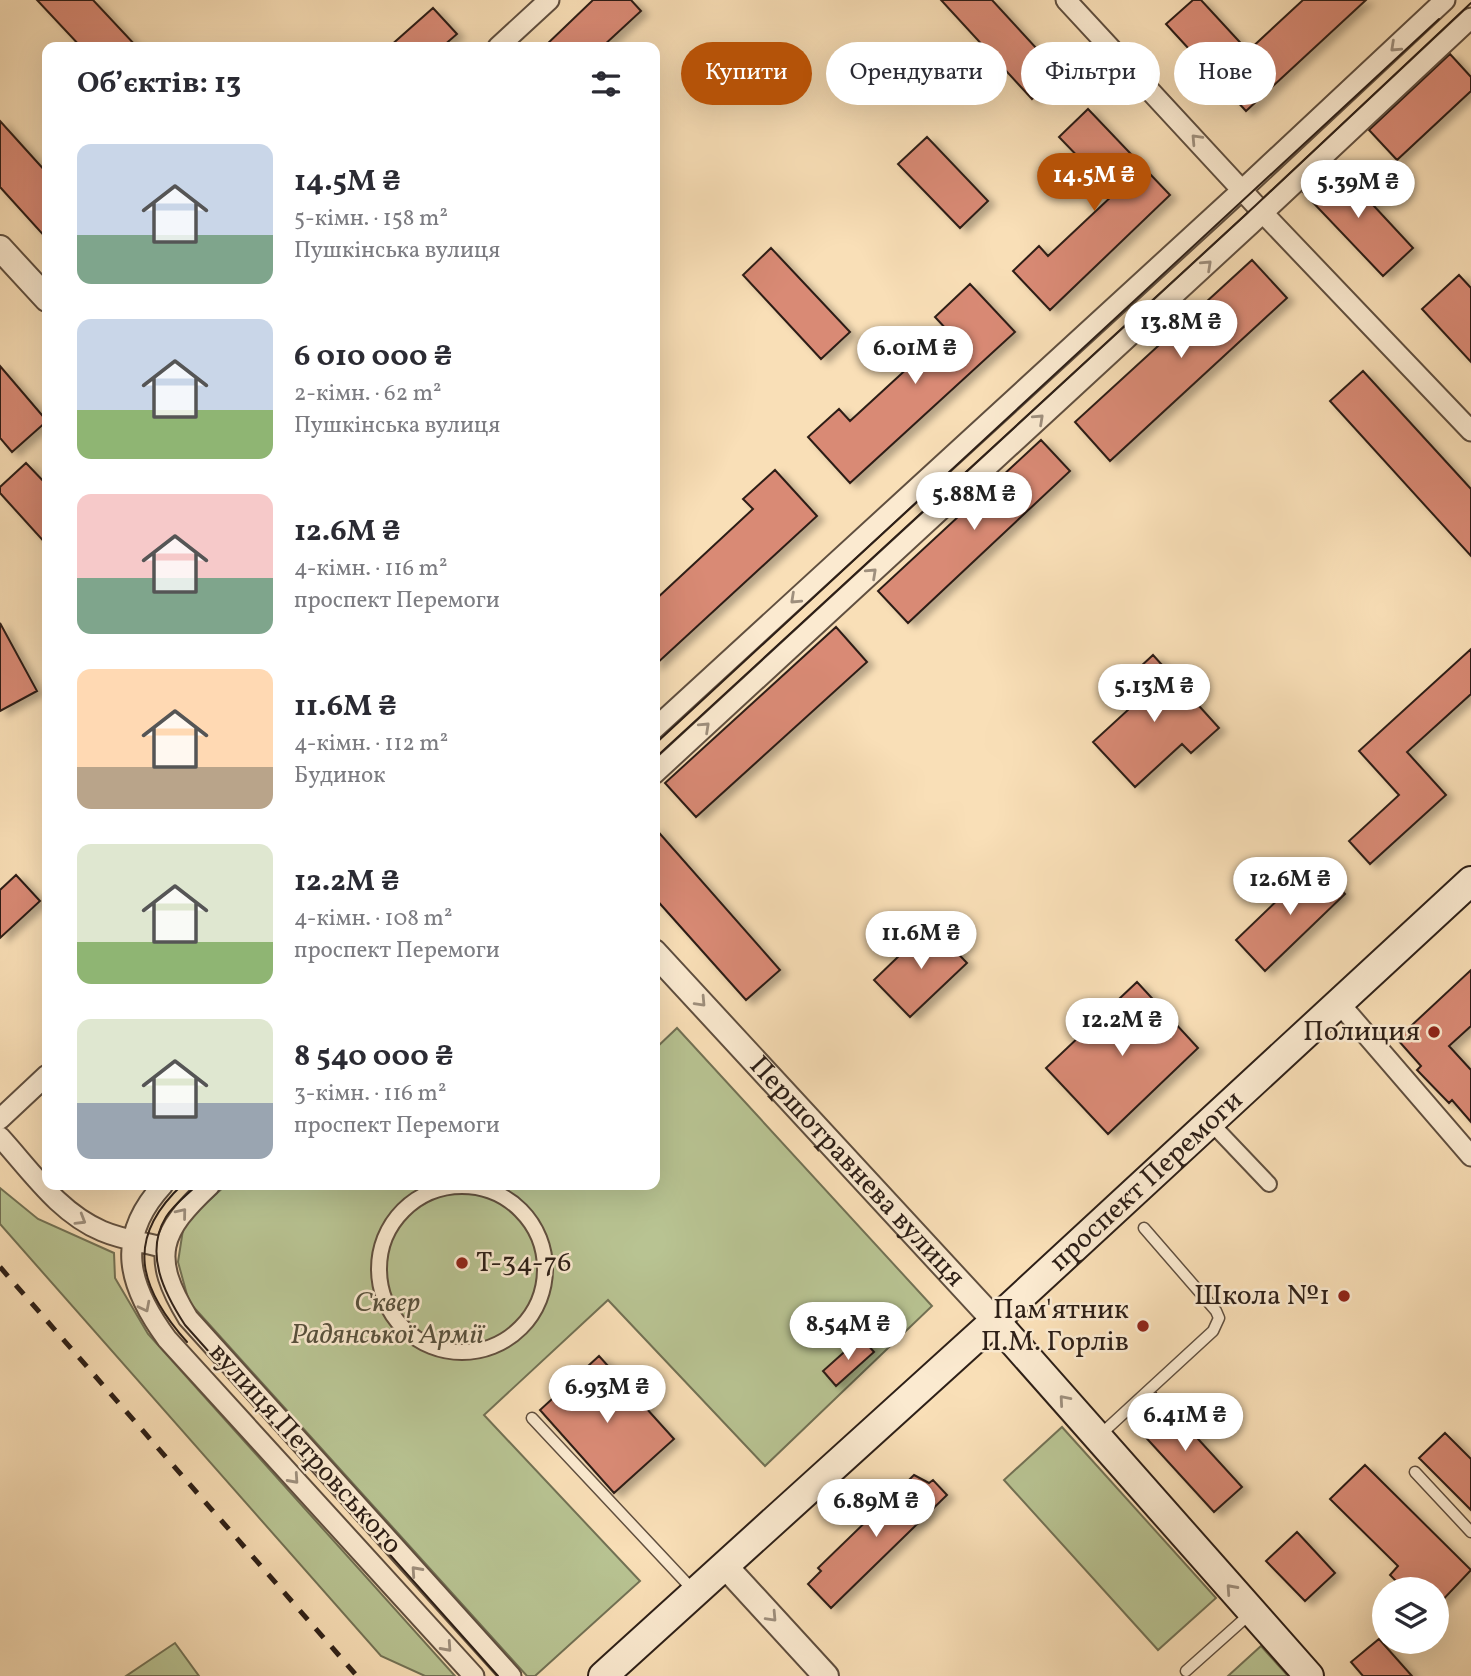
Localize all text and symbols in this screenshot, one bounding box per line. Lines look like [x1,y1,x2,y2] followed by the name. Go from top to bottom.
[1390,38,1403,51] one-way arrow
[681,42,812,105] chip: Купити
[826,42,1007,105] chip: Орендувати
[1021,42,1160,105] chip: Фільтри
[1174,42,1276,105] chip: Нове
[77,63,241,105] text: Об’єктів: 13
[587,65,625,103] icon: filters
[1192,134,1204,147] one-way arrow
[1029,154,1159,213] pin: 14.5M ₴
[1053,160,1135,192] text: 14.5M ₴
[1293,160,1423,220] pin: 5.39M ₴
[294,161,401,203] text: 14.5M ₴
[1317,167,1399,199] text: 5.39M ₴
[133,172,217,256] icon: home
[294,203,448,235] text: 5-кімн. · 158 m²
[294,235,500,267] text: Пушкінська вулиця
[1199,261,1212,273] one-way arrow
[1116,300,1246,360] pin: 13.8M ₴
[1140,307,1222,339] text: 13.8M ₴
[850,326,980,386] pin: 6.01M ₴
[873,333,957,365] text: 6.01M ₴
[294,336,452,378] text: 6 010 000 ₴
[133,347,217,431] icon: home
[294,378,442,410] text: 2-кімн. · 62 m²
[294,410,500,442] text: Пушкінська вулиця
[1031,415,1044,427] one-way arrow
[909,472,1039,532] pin: 5.88M ₴
[932,479,1016,511] text: 5.88M ₴
[294,511,400,553] text: 12.6M ₴
[133,522,217,606] icon: home
[294,553,447,585] text: 4-кімн. · 116 m²
[864,569,877,581] one-way arrow
[294,585,500,617] text: проспект Перемоги
[790,591,803,604] one-way arrow
[1089,664,1219,724] pin: 5.13M ₴
[1114,671,1194,703] text: 5.13M ₴
[294,686,397,728] text: 11.6M ₴
[133,697,217,781] icon: home
[697,723,710,736] one-way arrow
[294,728,448,760] text: 4-кімн. · 112 m²
[294,760,385,792] text: Будинок
[1225,858,1355,917] pin: 12.6M ₴
[294,861,400,903] text: 12.2M ₴
[1249,864,1331,896] text: 12.6M ₴
[133,872,217,956] icon: home
[294,903,452,935] text: 4-кімн. · 108 m²
[856,912,986,971] pin: 11.6M ₴
[882,918,960,950] text: 11.6M ₴
[294,935,500,967] text: проспект Перемоги
[692,994,705,1007] one-way arrow
[1057,998,1187,1058] pin: 12.2M ₴
[1082,1005,1162,1037] text: 12.2M ₴
[1303,1013,1420,1052] place label: Полиция
[1426,1024,1442,1040] marker: Полиция
[294,1036,454,1078] text: 8 540 000 ₴
[133,1047,217,1131] icon: home
[740,1047,974,1296] street label: Першотравнева вулиця
[294,1078,446,1110] text: 3-кімн. · 116 m²
[1041,1082,1252,1280] street label: проспект Перемоги
[294,1110,500,1142] text: проспект Перемоги
[174,1208,187,1221] one-way arrow
[74,1212,87,1225] one-way arrow
[476,1244,571,1283] place label: Т-34-76
[454,1255,470,1271] marker: Т-34-76
[1194,1277,1330,1316] place label: Школа №1
[290,1284,487,1355] park label: Сквер Радянської Армії
[1336,1288,1352,1304] marker: Школа №1
[981,1291,1129,1362] place label: Пам'ятник П.М. Горлів
[137,1300,151,1312] one-way arrow
[783,1302,913,1362] pin: 8.54M ₴
[806,1309,890,1341] text: 8.54M ₴
[1135,1318,1151,1334] marker: Пам'ятник П.М. Горлів
[199,1335,411,1563] street label: вулиця Петровського
[542,1366,672,1425] pin: 6.93M ₴
[565,1372,649,1404] text: 6.93M ₴
[1120,1394,1250,1453] pin: 6.41M ₴
[1060,1396,1072,1409] one-way arrow
[1143,1400,1227,1432] text: 6.41M ₴
[286,1471,298,1484] one-way arrow
[811,1480,941,1539] pin: 6.89M ₴
[833,1486,919,1518] text: 6.89M ₴
[412,1566,424,1579] one-way arrow
[1372,1577,1449,1654] map controls
[1372,1577,1449,1654] button: layers
[1227,1584,1239,1597] one-way arrow
[763,1608,776,1621] one-way arrow
[439,1639,451,1652] one-way arrow

